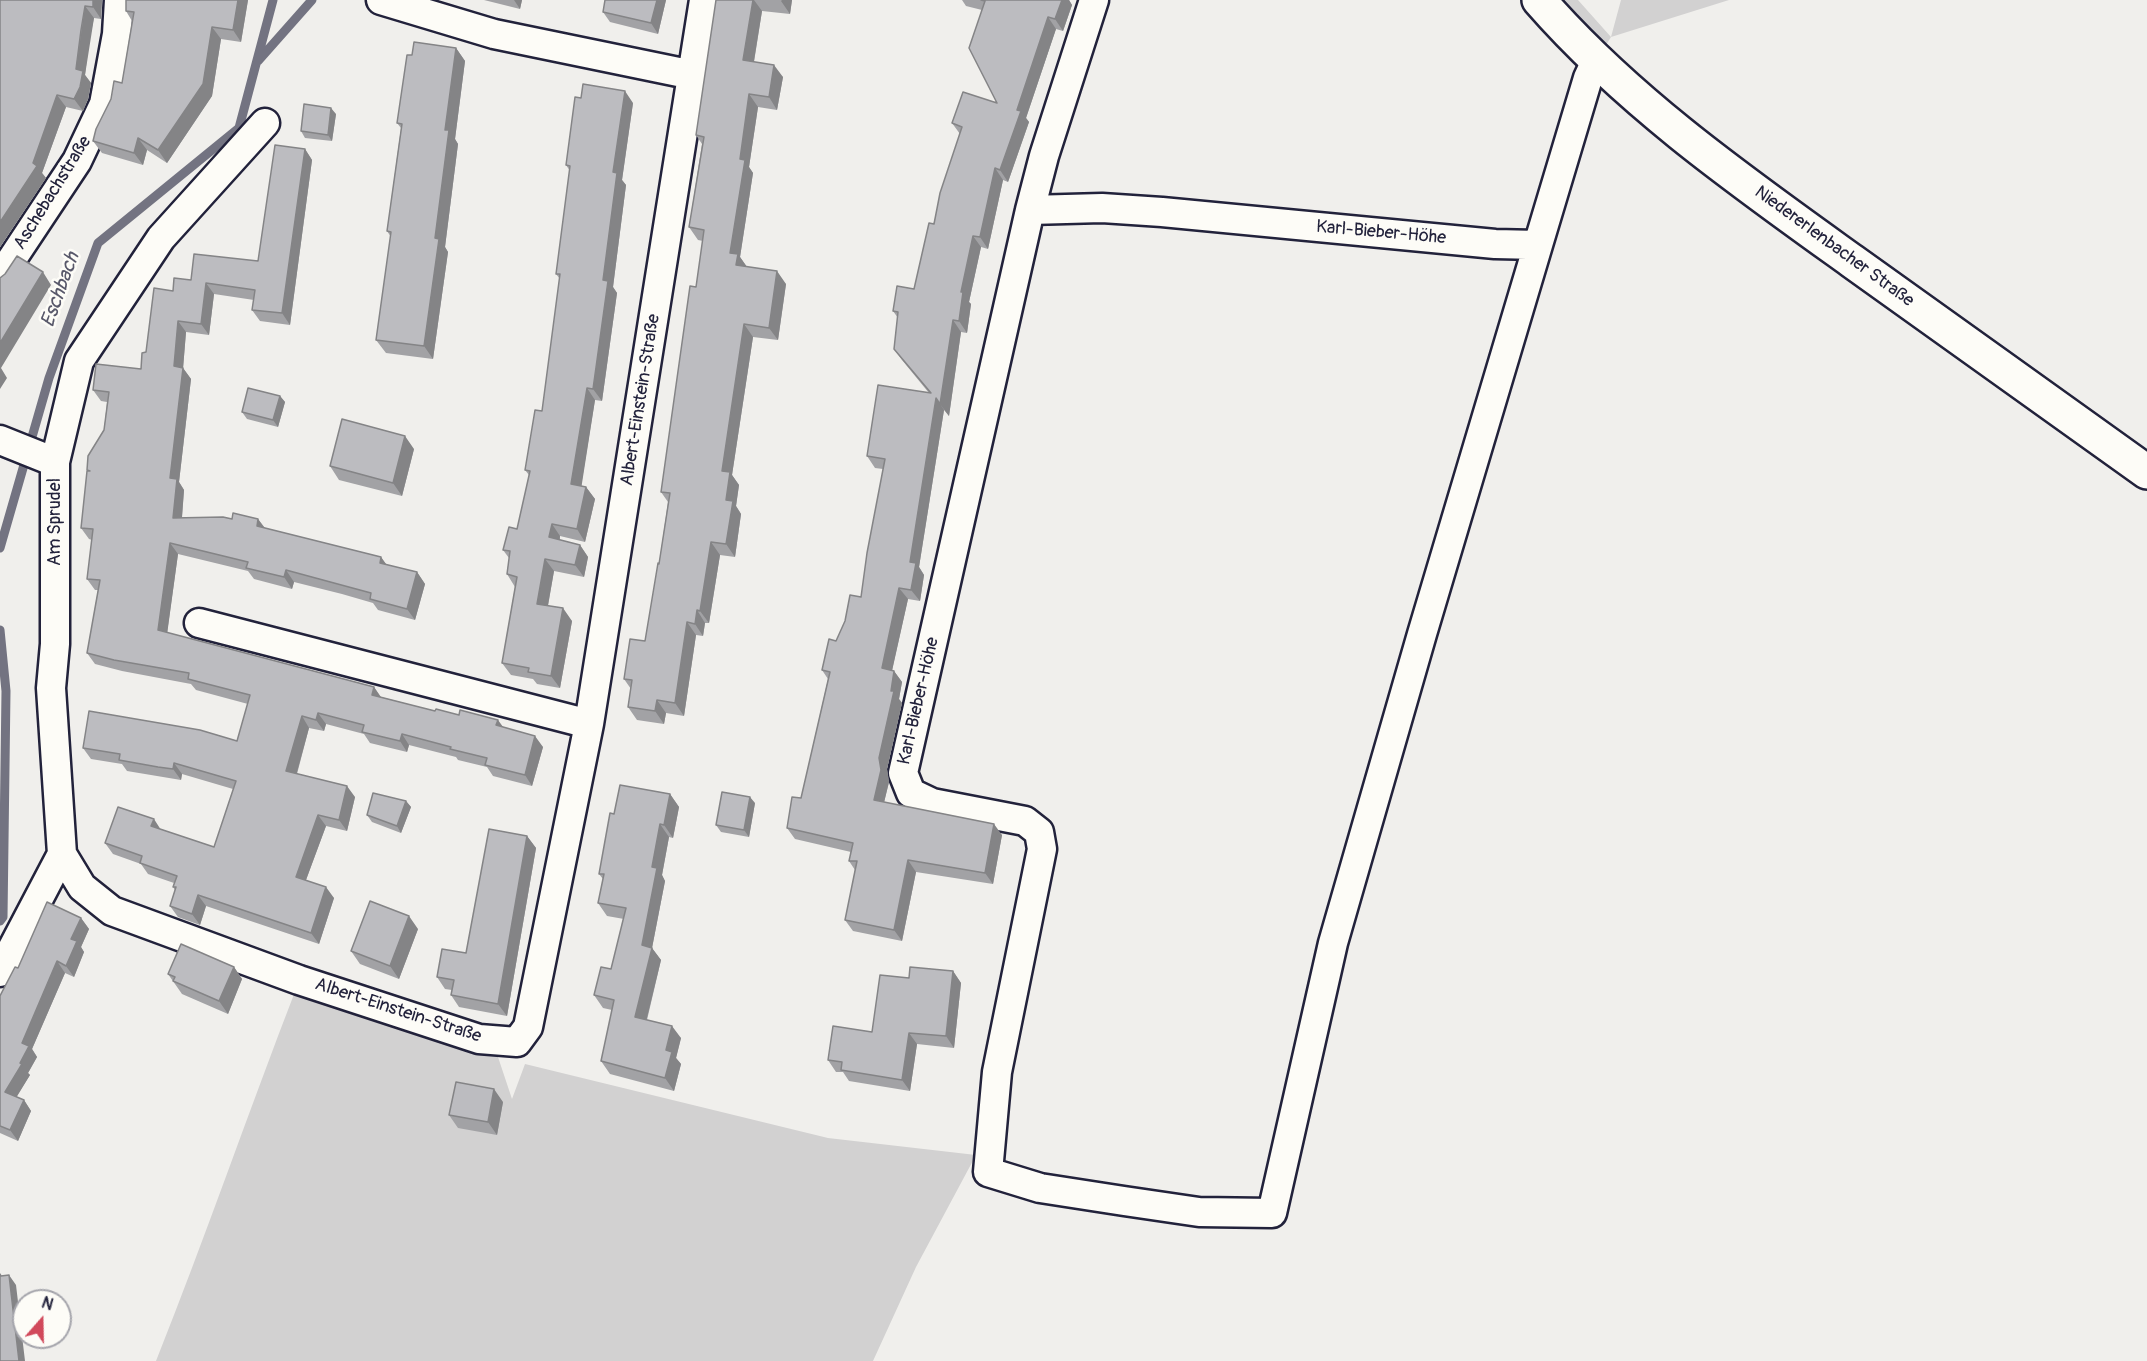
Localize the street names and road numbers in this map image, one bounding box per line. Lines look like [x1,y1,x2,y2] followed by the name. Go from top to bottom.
[9,132,97,254] street label: Aschebachstraße
[1750,182,1918,312] street label: Niedererlenbacher Straße
[1315,217,1447,249] street label: Karl-Bieber-Höhe
[617,313,665,487] street label: Albert-Einstein-Straße
[44,478,66,566] street label: Am Sprudel
[894,635,944,767] street label: Karl-Bieber-Höhe
[312,974,484,1048] street label: Albert-Einstein-Straße

